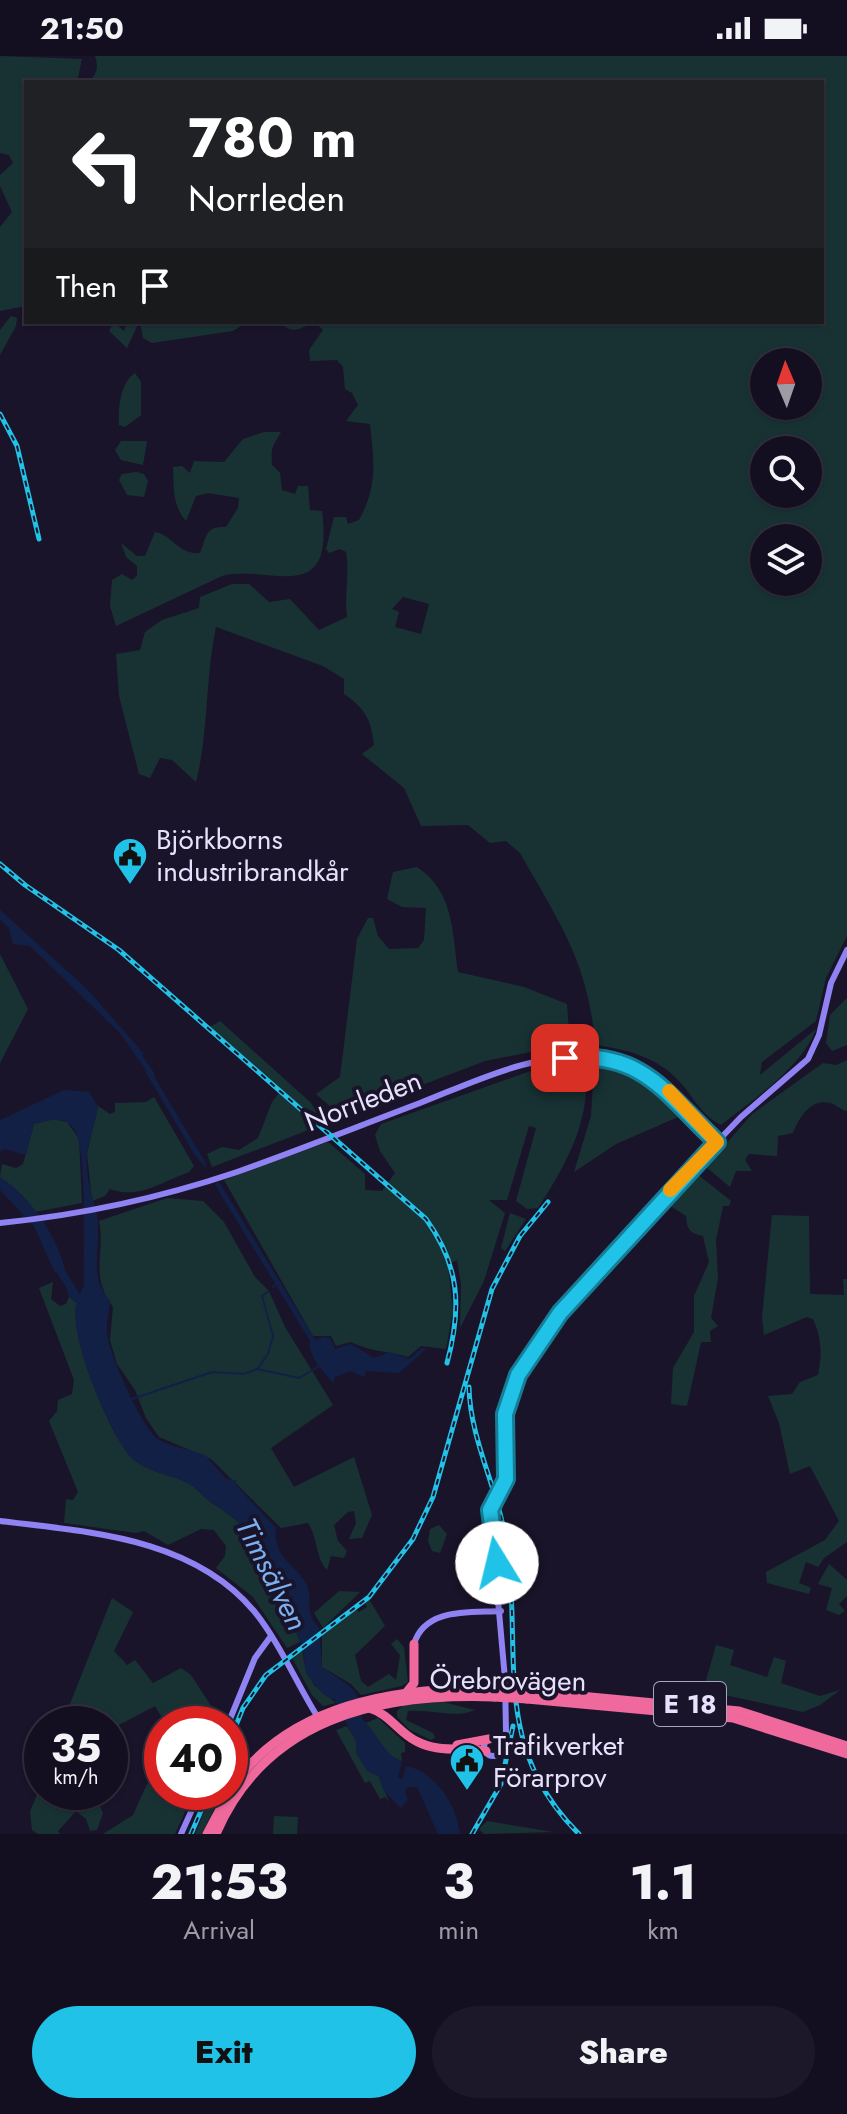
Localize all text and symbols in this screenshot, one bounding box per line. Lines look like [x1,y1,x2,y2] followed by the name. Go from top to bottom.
[40,7,124,50] text: 21:50
[188,97,357,178] text: 780 m
[56,112,160,216] icon: left
[188,172,345,224] text: Norrleden
[133,264,177,308] icon: arrive
[56,265,117,308] text: Then
[750,348,822,420] north arrow
[750,348,822,596] map controls
[750,436,822,508] button: search
[750,524,822,596] button: layers
[156,819,349,892] place label: Björkborns industribrandkår
[111,836,149,886] public building icon: Björkborns industribrandkår
[531,1024,599,1092] pin
[543,1036,587,1080] icon: arrive
[299,1060,427,1142] street label: Norrleden
[225,1510,319,1638] water label: Timsälven
[455,1521,539,1605] position arrow
[429,1658,587,1702] street label: Örebrovägen
[654,1682,726,1726] road number: E 18
[144,1706,248,1810] speed limit sign: 40
[51,1719,101,1777] text: 35
[493,1725,624,1798] place label: Trafikverket Förarprov
[448,1742,486,1792] public building icon: Trafikverket Förarprov
[53,1763,99,1792] text: km/h
[151,1848,288,1917] text: 21:53
[443,1848,474,1917] text: 3
[630,1848,696,1917] text: 1.1
[183,1911,255,1949] text: Arrival
[438,1911,479,1949] text: min
[647,1911,679,1949] text: km
[32,2006,416,2098] button: Exit
[432,2006,815,2098] button: Share

